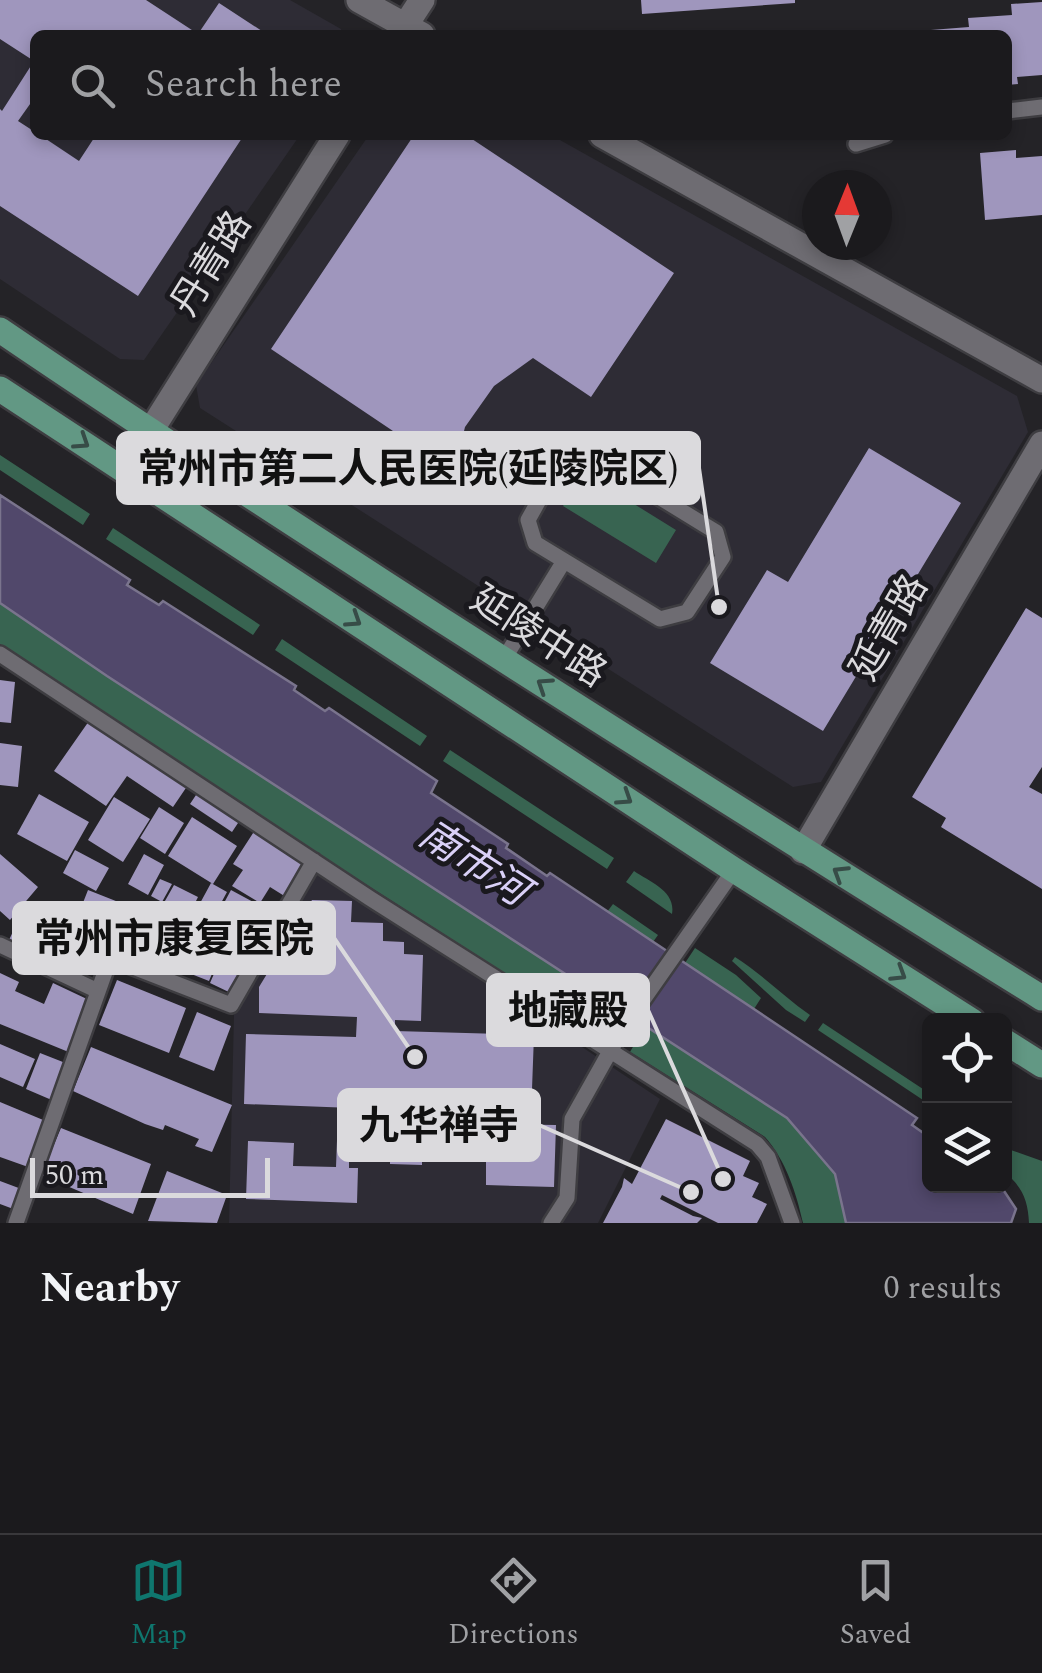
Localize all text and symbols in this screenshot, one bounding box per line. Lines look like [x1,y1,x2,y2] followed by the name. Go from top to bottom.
[30,30,1012,140] search box
[145,56,342,114] text: Search here
[65,58,120,113] icon: search
[802,170,892,260] north arrow
[157,200,267,328] street label: 丹青路
[71,429,89,448] one-way arrow
[118,433,699,503] callout: 常州市第二人民医院(延陵院区)
[138,440,678,501] text: 常州市第二人民医院(延陵院区)
[836,564,944,692] street label: 延青路
[458,571,618,703] street label: 延陵中路
[343,607,361,626] one-way arrow
[537,678,555,697] one-way arrow
[615,786,633,805] one-way arrow
[406,806,546,926] water label: 南市河
[833,866,851,885] one-way arrow
[14,903,334,973] callout: 常州市康复医院
[34,910,314,971] text: 常州市康复医院
[888,961,906,980] one-way arrow
[488,975,648,1045] callout: 地藏殿
[508,982,628,1043] text: 地藏殿
[922,1013,1012,1193] map controls
[922,1013,1012,1103] button: locate
[339,1090,539,1160] callout: 九华禅寺
[359,1097,519,1158] text: 九华禅寺
[922,1103,1012,1193] button: layers
[30,1153,270,1198] scale bar
[45,1154,104,1197] text: 50 m
[40,1257,179,1320] text: Nearby
[883,1264,1002,1313] text: 0 results
[131,1553,187,1656] tab: Map
[448,1553,579,1656] tab: Directions
[840,1553,911,1656] tab: Saved

